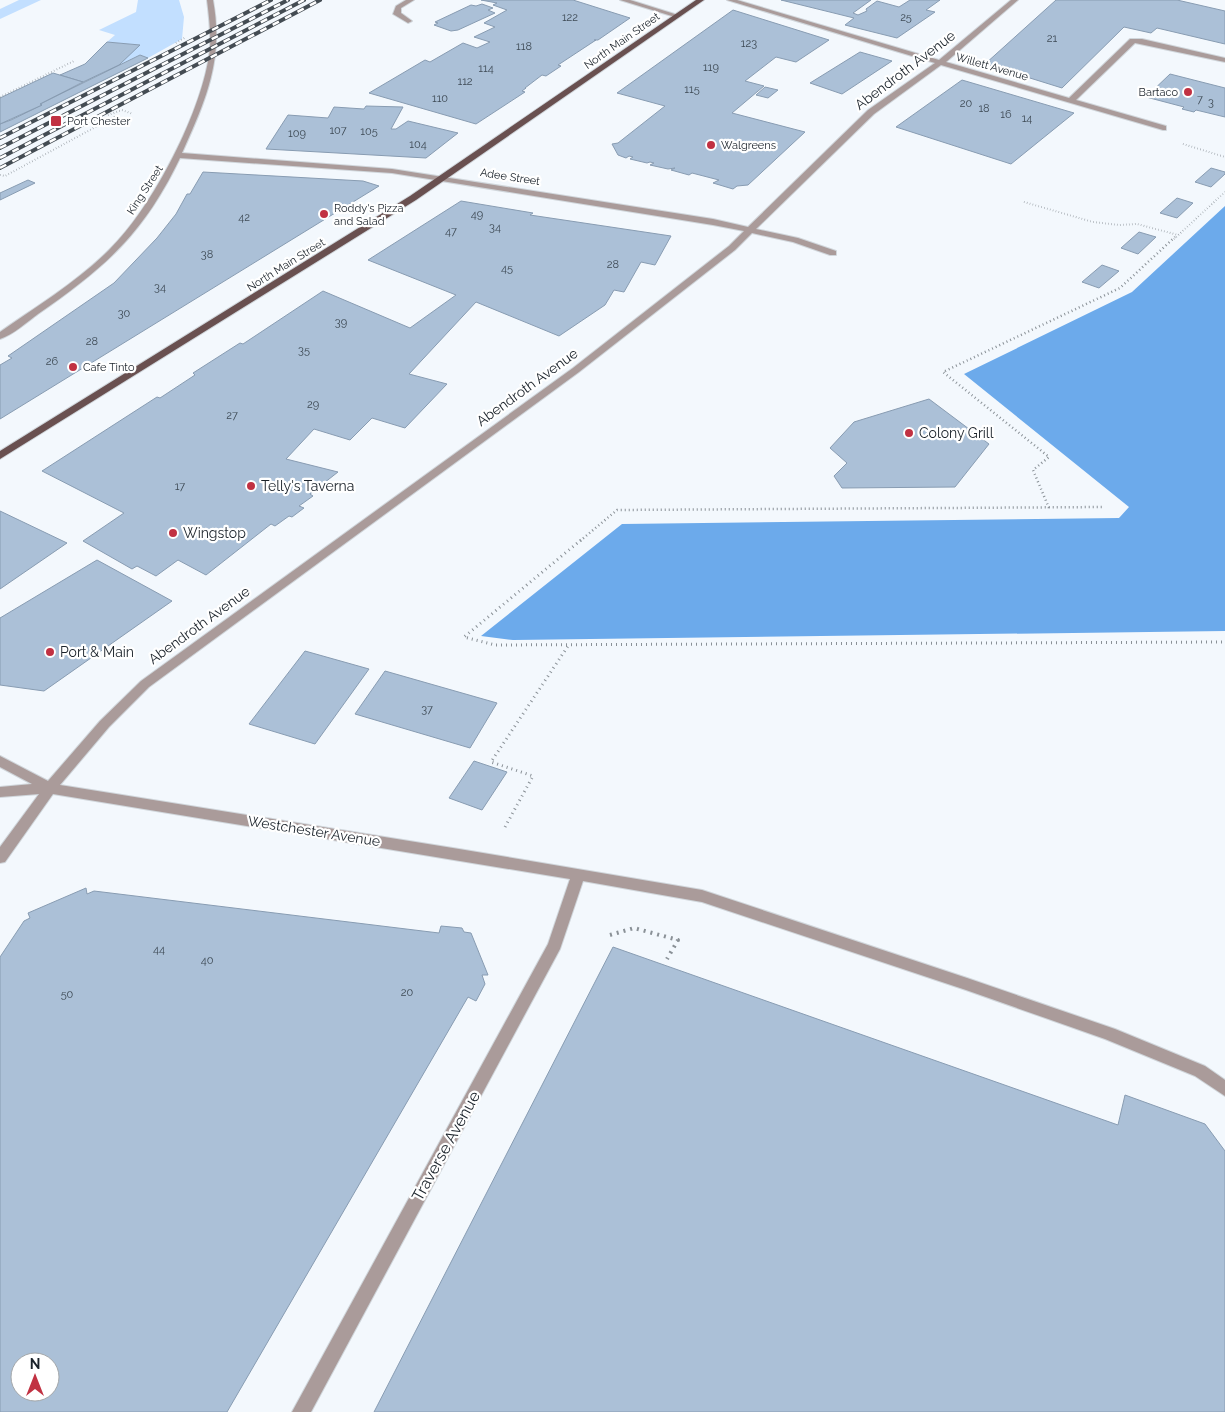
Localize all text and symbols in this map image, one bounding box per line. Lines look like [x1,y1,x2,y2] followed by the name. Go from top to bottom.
[582,10,663,72] street label: North Main Street
[562,11,578,24] house number: 122
[900,11,912,24] house number: 25
[852,27,958,113] street label: Abendroth Avenue
[1047,32,1058,45] house number: 21
[741,37,757,50] house number: 123
[516,40,532,53] house number: 118
[954,50,1030,84] street label: Willett Avenue
[703,61,719,74] house number: 119
[478,62,494,75] house number: 114
[457,75,473,88] house number: 112
[684,83,700,96] house number: 115
[1139,86,1178,99] place label: Bartaco
[1182,86,1194,98] marker: Bartaco
[432,92,448,105] house number: 110
[1197,93,1203,106] house number: 7
[1208,96,1214,109] house number: 3
[960,97,972,110] house number: 20
[978,102,990,115] house number: 18
[1000,108,1012,121] house number: 16
[1022,112,1032,125] house number: 14
[49,114,63,128] marker: Port Chester
[67,115,130,128] place label: Port Chester
[329,124,347,137] house number: 107
[360,125,378,138] house number: 105
[288,127,306,140] house number: 109
[409,138,427,151] house number: 104
[705,139,717,151] marker: Walgreens
[721,139,776,152] place label: Walgreens
[124,163,166,217] street label: King Street
[479,166,541,188] street label: Adee Street
[334,202,403,228] place label: Roddy's Pizza and Salad
[318,208,330,220] marker: Roddy's Pizza and Salad
[471,208,483,221] house number: 49
[238,211,250,224] house number: 42
[489,221,501,234] house number: 34
[445,225,457,238] house number: 47
[245,236,328,294] street label: North Main Street
[201,248,213,261] house number: 38
[607,258,619,271] house number: 28
[501,262,513,275] house number: 45
[154,281,166,294] house number: 34
[118,307,131,320] house number: 30
[335,316,347,329] house number: 39
[86,335,98,348] house number: 28
[298,344,310,357] house number: 35
[473,345,581,429] street label: Abendroth Avenue
[46,355,59,368] house number: 26
[67,361,79,373] marker: Cafe Tinto
[83,361,135,374] place label: Cafe Tinto
[307,398,319,411] house number: 29
[226,409,238,422] house number: 27
[919,425,994,441] place label: Colony Grill
[903,427,915,439] marker: Colony Grill
[261,478,354,494] place label: Telly's Taverna
[175,480,185,493] house number: 17
[245,480,257,492] marker: Telly's Taverna
[183,525,246,541] place label: Wingstop
[167,527,179,539] marker: Wingstop
[145,583,253,667] street label: Abendroth Avenue
[60,644,134,660] place label: Port & Main
[44,646,56,658] marker: Port & Main
[421,703,433,716] house number: 37
[247,813,381,849] street label: Westchester Avenue
[153,943,165,956] house number: 44
[201,954,214,967] house number: 40
[401,986,413,999] house number: 20
[61,988,74,1001] house number: 50
[408,1088,484,1204] street label: Traverse Avenue
[10,1352,60,1402] north arrow
[30,1356,40,1372] text: N

